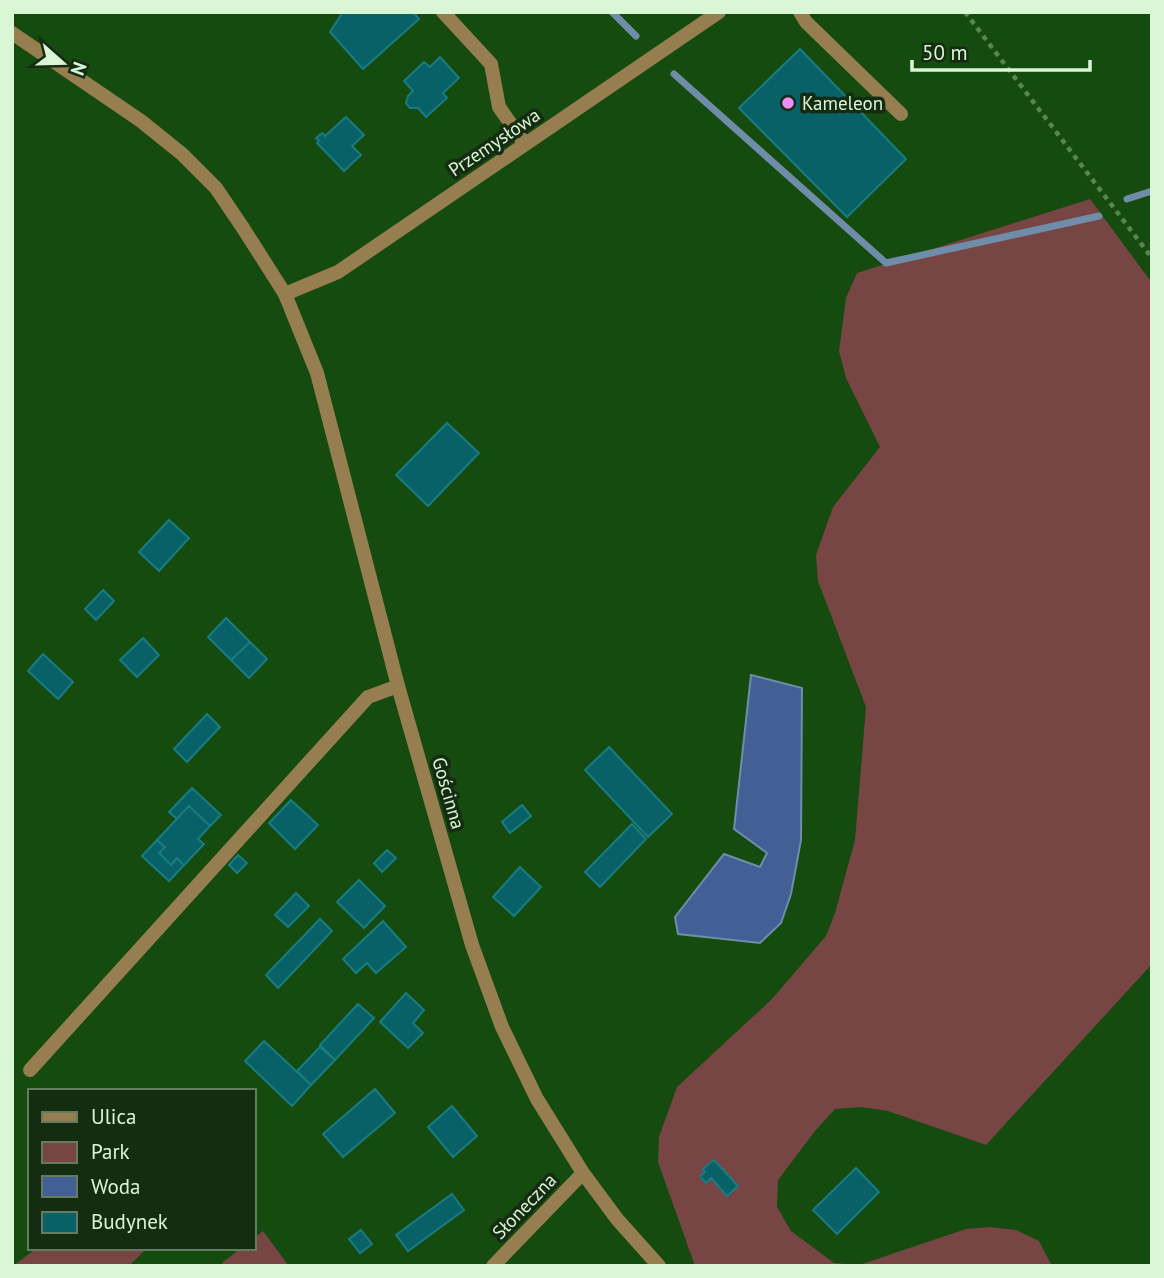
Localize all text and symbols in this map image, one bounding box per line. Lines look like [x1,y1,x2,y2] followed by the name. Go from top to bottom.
[28,28,98,98] north arrow
[912,28,1090,72] scale bar
[922,39,968,66] text: 50 m
[66,59,92,79] text: N
[802,91,883,115] place label: Kameleon
[780,95,796,111] marker: Kameleon
[444,103,544,181] street label: Przemysłowa
[427,754,471,832] street label: Gościnna
[28,1089,256,1250] legend
[91,1103,136,1130] text: Ulica
[91,1138,130,1165] text: Park
[487,1168,561,1244] street label: Słoneczna
[91,1173,140,1200] text: Woda
[91,1208,168,1235] text: Budynek

